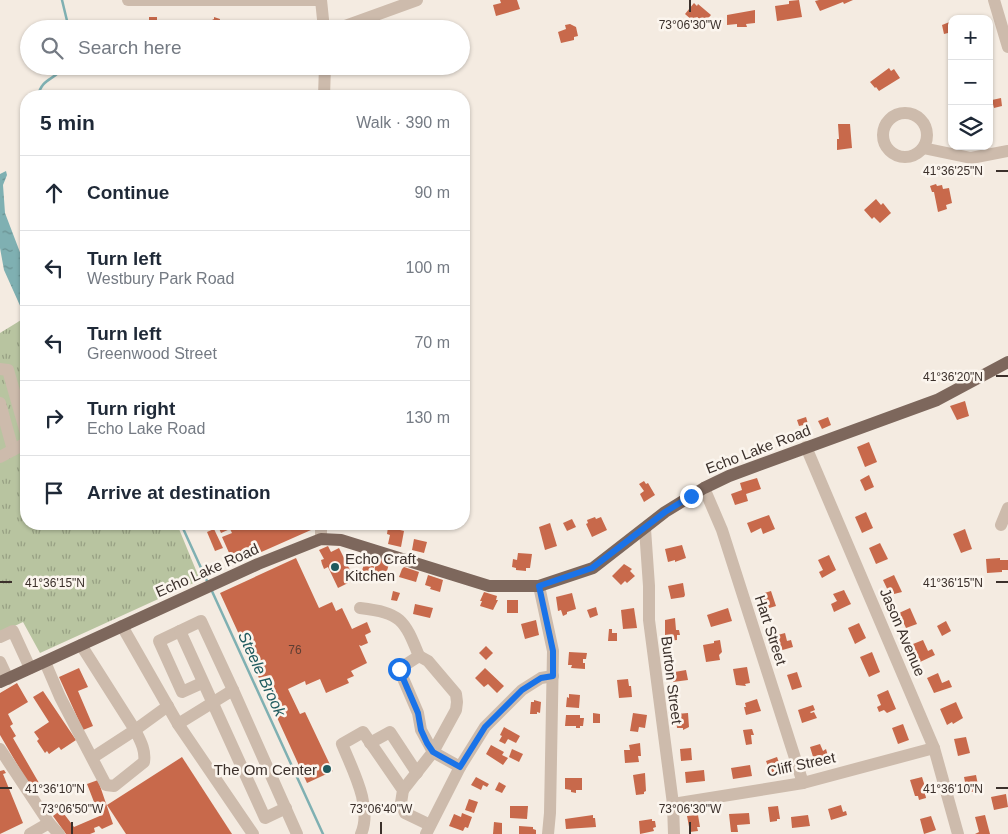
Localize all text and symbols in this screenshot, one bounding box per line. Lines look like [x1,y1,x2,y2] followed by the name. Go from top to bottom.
[948,15,993,150] map controls
[948,15,993,60] button: +
[659,18,722,32] text: 73°06'30"W
[20,20,470,75] search box
[38,34,66,62] icon: search
[78,37,182,58] text: Search here
[948,60,993,105] button: −
[948,105,993,150] button: layers
[40,111,95,134] text: 5 min
[356,114,450,131] text: Walk · 390 m
[923,164,983,178] text: 41°36'25"N
[40,179,68,207] icon: ahead
[87,182,169,203] text: Continue
[414,184,450,201] text: 90 m
[87,248,162,269] text: Turn left
[40,254,68,282] icon: left
[406,259,450,276] text: 100 m
[87,270,234,287] text: Westbury Park Road
[87,323,162,344] text: Turn left
[40,329,68,357] icon: left
[414,334,450,351] text: 70 m
[87,345,217,362] text: Greenwood Street
[923,370,983,384] text: 41°36'20"N
[87,398,175,419] text: Turn right
[40,404,68,432] icon: right
[406,409,450,426] text: 130 m
[87,420,205,437] text: Echo Lake Road
[703,421,813,477] street label: Echo Lake Road
[40,479,68,507] icon: arrive
[87,482,271,503] text: Arrive at destination
[680,485,703,508] route end
[153,540,261,600] street label: Echo Lake Road
[345,550,417,584] place label: Echo Craft Kitchen
[329,561,341,573] marker: Echo Craft Kitchen
[25,576,85,590] text: 41°36'15"N
[923,576,983,590] text: 41°36'15"N
[877,585,929,679] street label: Jason Avenue
[752,593,791,668] street label: Hart Street
[235,629,289,720] water label: Steele Brook
[658,635,686,726] street label: Burton Street
[288,643,302,657] house number: 76
[388,658,411,681] route start
[765,748,838,780] street label: Cliff Street
[214,761,317,778] place label: The Om Center
[321,763,333,775] marker: The Om Center
[25,782,85,796] text: 41°36'10"N
[923,782,983,796] text: 41°36'10"N
[41,802,104,816] text: 73°06'50"W
[350,802,413,816] text: 73°06'40"W
[659,802,722,816] text: 73°06'30"W

